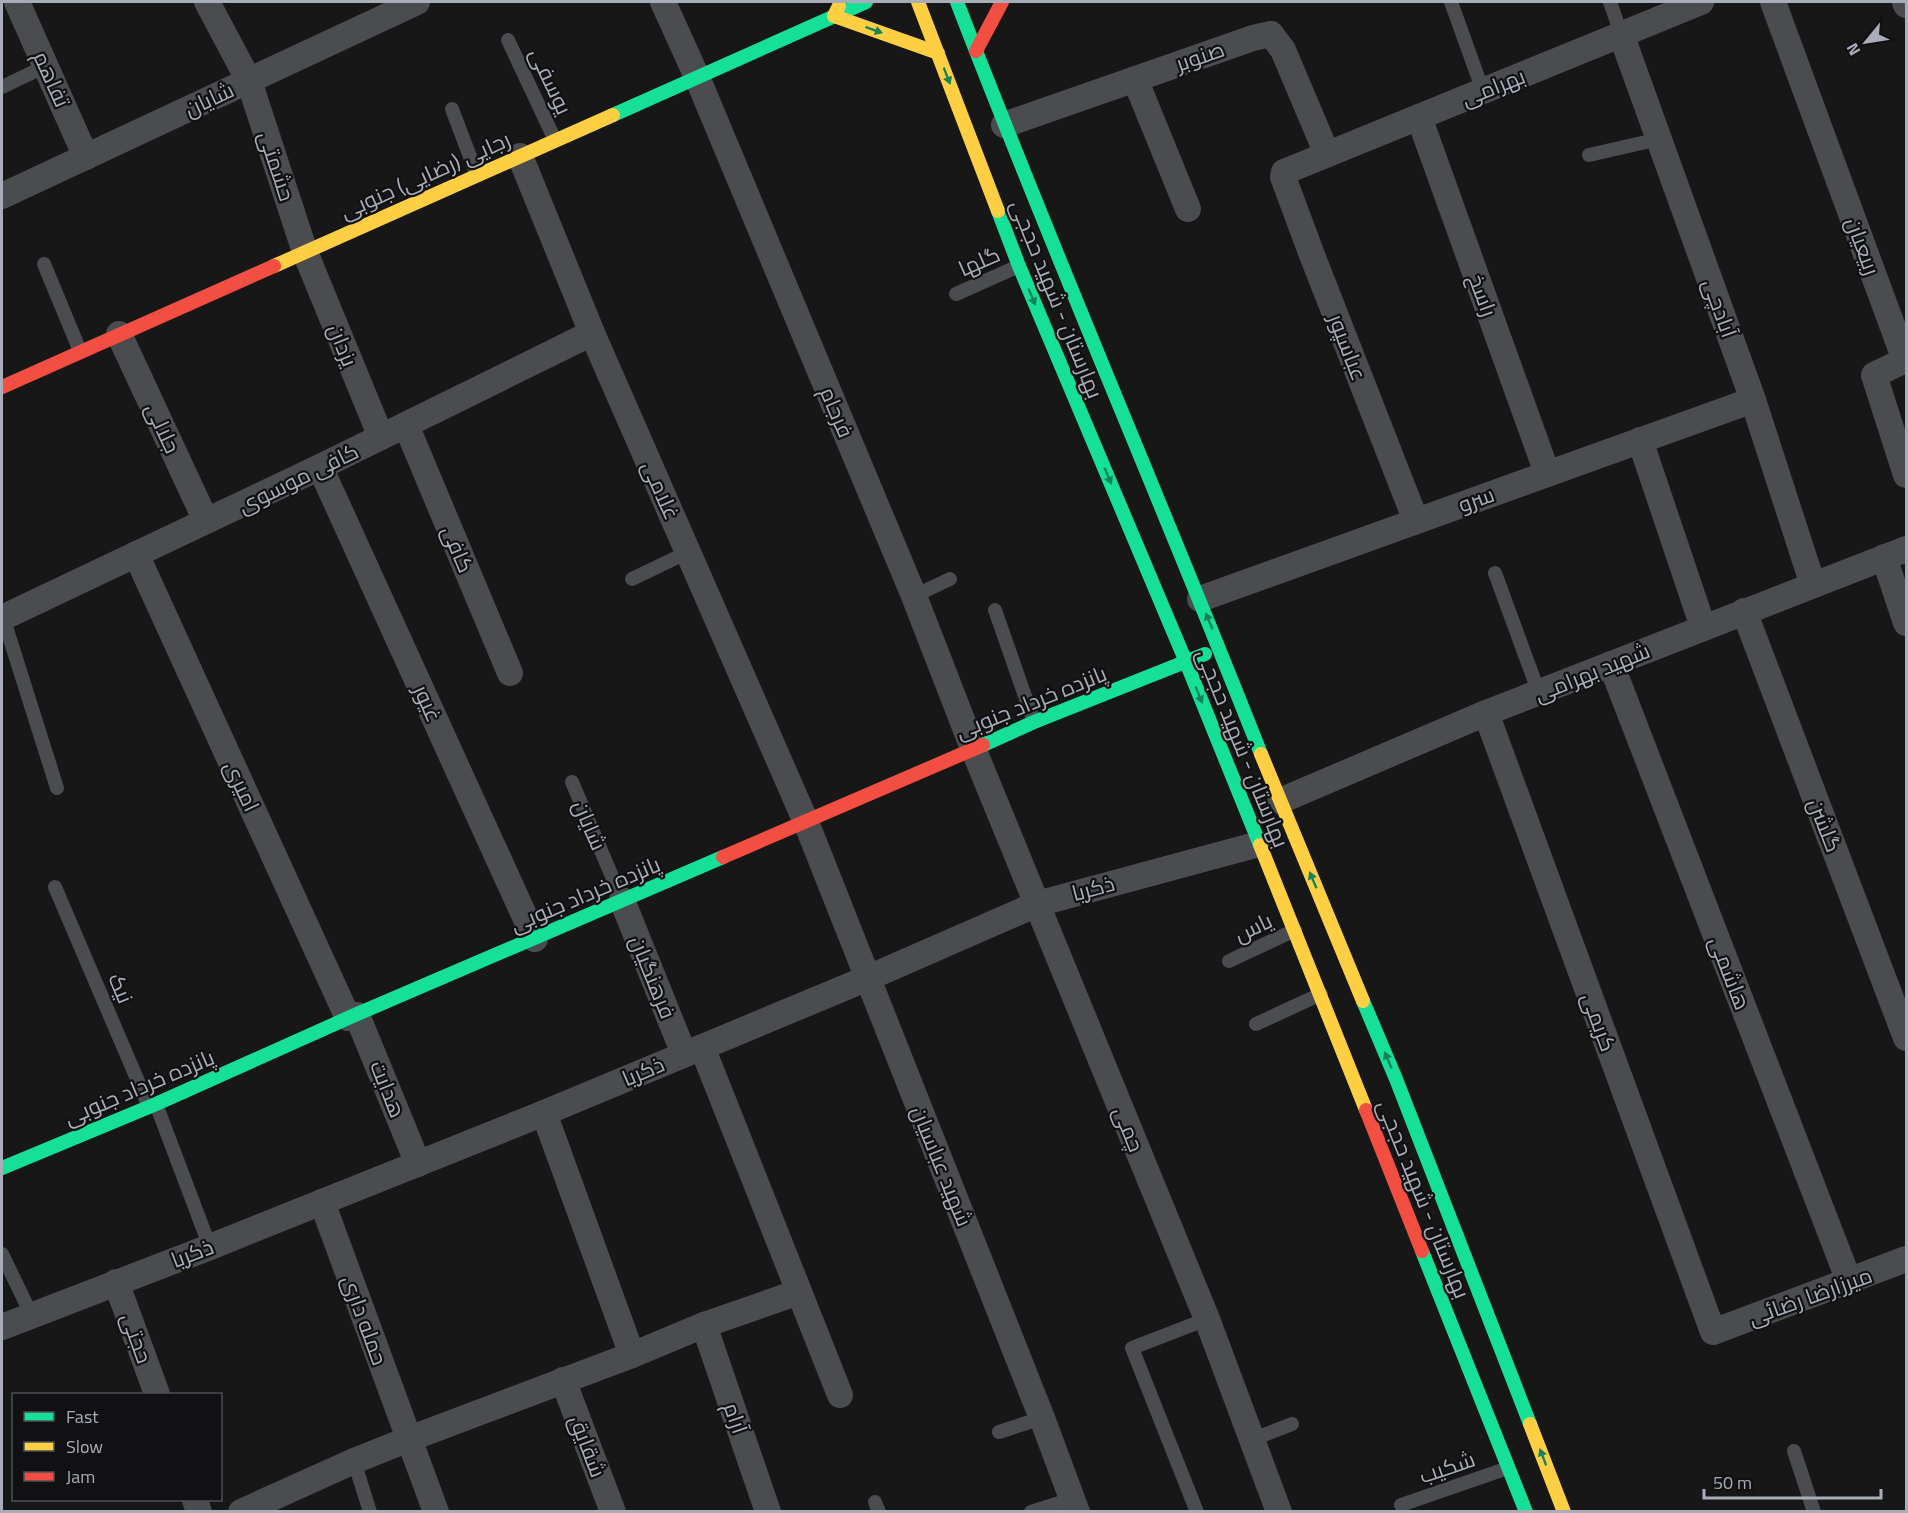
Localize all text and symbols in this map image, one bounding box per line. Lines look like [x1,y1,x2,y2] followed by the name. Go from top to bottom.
[1836,12,1896,72] north arrow
[865,26,883,36] one-way arrow
[1169,32,1229,81] street label: صنوبر
[1840,39,1866,60] text: N
[521,42,581,120] street label: یوسفی
[25,45,79,113] street label: تفاهم
[1456,59,1530,115] street label: بهرامی
[942,67,952,85] one-way arrow
[178,73,240,125] street label: شایان
[334,122,516,228] street label: رجایی (رضایی) جنوبی
[250,127,304,205] street label: حشمتی
[1002,194,1112,404] street label: بهارستان - شهید حججی
[1837,212,1889,280] street label: ربیعیان
[953,237,1005,285] street label: گلها
[1460,269,1506,321] street label: راسخ
[1694,274,1746,342] street label: آبادچی
[1027,288,1037,306] one-way arrow
[1319,307,1376,385] street label: عباسپور
[319,318,367,372] street label: یزدان
[811,381,863,443] street label: فرجام
[137,397,189,459] street label: جلالی
[232,434,364,522] street label: کافی موسوی
[633,455,689,525] street label: غلامی
[1103,468,1113,486] one-way arrow
[1453,477,1499,521] street label: سرو
[433,520,483,578] street label: کافی
[1204,612,1214,630] one-way arrow
[1529,633,1655,711] street label: شهید بهرامی
[1188,643,1298,853] street label: بهارستان - شهید حججی
[950,656,1112,748] street label: پانزده خرداد جنوبی
[404,677,451,727] street label: غیور
[1195,686,1204,704] one-way arrow
[215,755,269,817] street label: امیری
[1799,793,1851,857] street label: گلشن
[564,795,616,855] street label: شایان
[504,847,666,941] street label: پانزده خرداد جنوبی
[1068,866,1118,910] street label: ذکریا
[1308,871,1317,889] one-way arrow
[1228,903,1278,951] street label: یاس
[621,930,685,1024] street label: فرهنگیان
[1700,931,1760,1015] street label: هاشمی
[99,967,143,1009] street label: نیک
[1573,988,1625,1056] street label: کریمی
[58,1040,220,1134] street label: پانزده خرداد جنوبی
[616,1047,670,1095] street label: ذکریا
[1383,1051,1392,1069] one-way arrow
[361,1055,415,1123] street label: هدایت
[1369,1094,1479,1304] street label: بهارستان - شهید حججی
[902,1100,982,1232] street label: شهید عباسیان
[1105,1101,1153,1157] street label: چمی
[166,1229,218,1277] street label: ذکریا
[1743,1258,1877,1334] street label: میرزارضا رضائی
[333,1270,397,1370] street label: حمله داری
[112,1308,162,1368] street label: حجتی
[12,1393,222,1501] legend
[715,1398,757,1438] street label: آرام
[66,1403,99,1430] text: Fast
[561,1410,615,1482] street label: شقایق
[66,1433,103,1460] text: Slow
[1414,1442,1480,1492] street label: شکیب
[1538,1448,1547,1466] one-way arrow
[1704,1462,1881,1500] scale bar
[66,1463,95,1490] text: Jam
[1713,1469,1752,1496] text: 50 m

